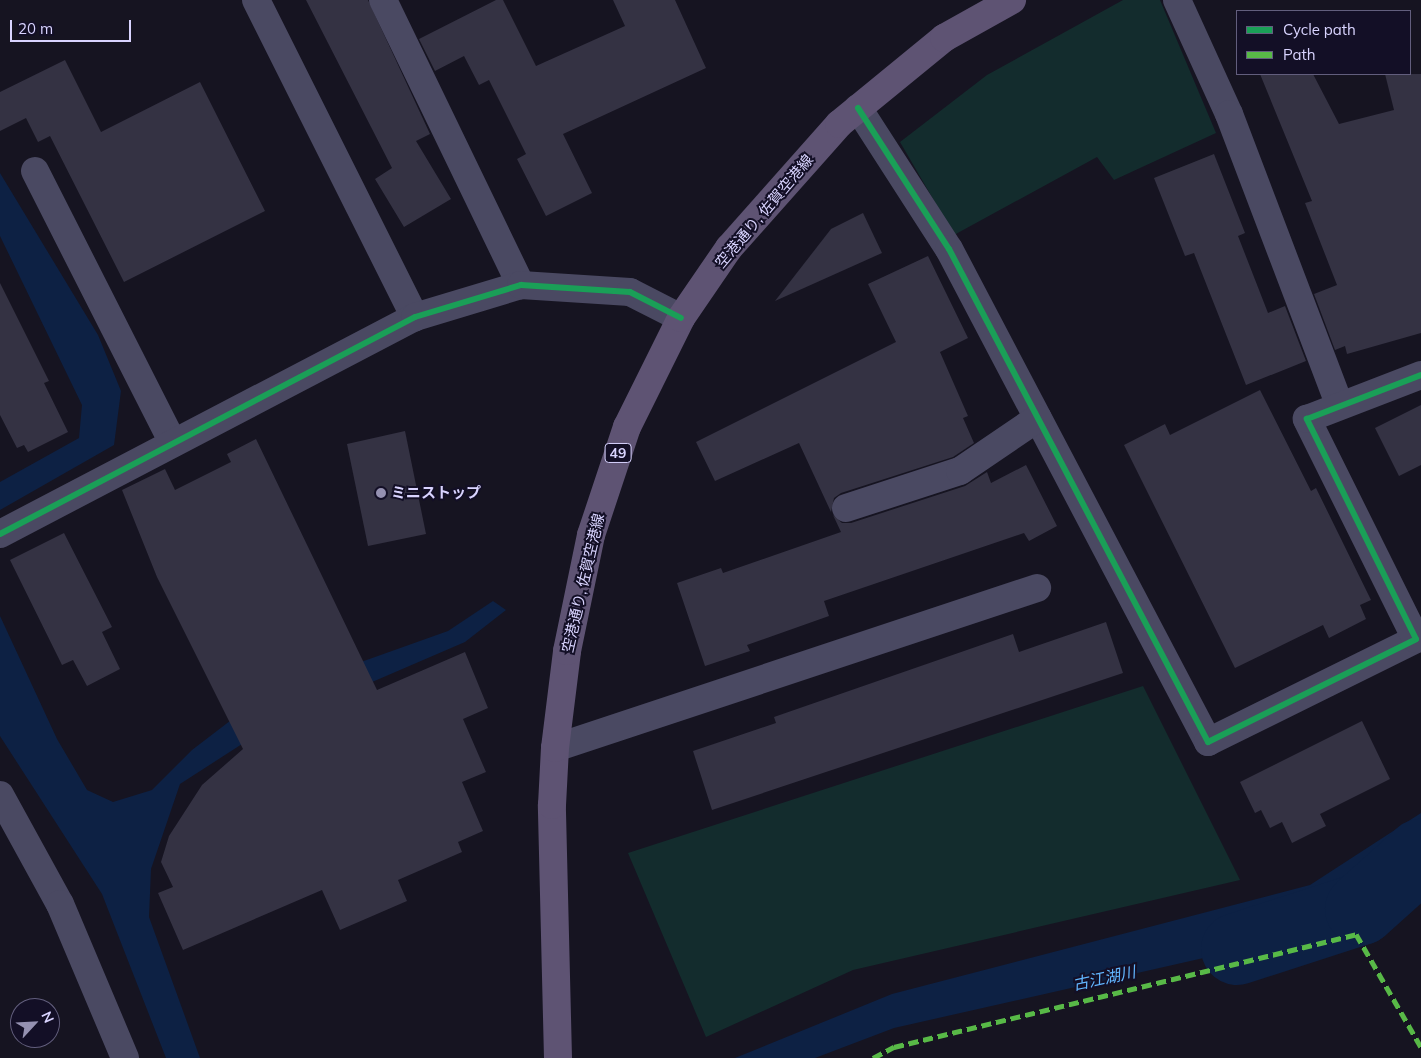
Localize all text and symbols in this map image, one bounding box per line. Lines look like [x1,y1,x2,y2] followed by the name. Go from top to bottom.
[12,10,134,42] scale bar
[1236,10,1411,75] legend
[18,19,53,38] text: 20 m
[1283,20,1356,39] text: Cycle path
[1283,45,1315,64] text: Path
[711,151,817,271] street label: 空港通り, 佐賀空港線
[604,442,632,464] road number: 49
[391,484,481,502] place label: ミニストップ
[375,487,387,499] marker: ミニストップ
[558,512,608,654] street label: 空港通り, 佐賀空港線
[1071,962,1137,994] water label: 古江湖川
[10,998,60,1048] north arrow
[37,1008,58,1026] text: N

